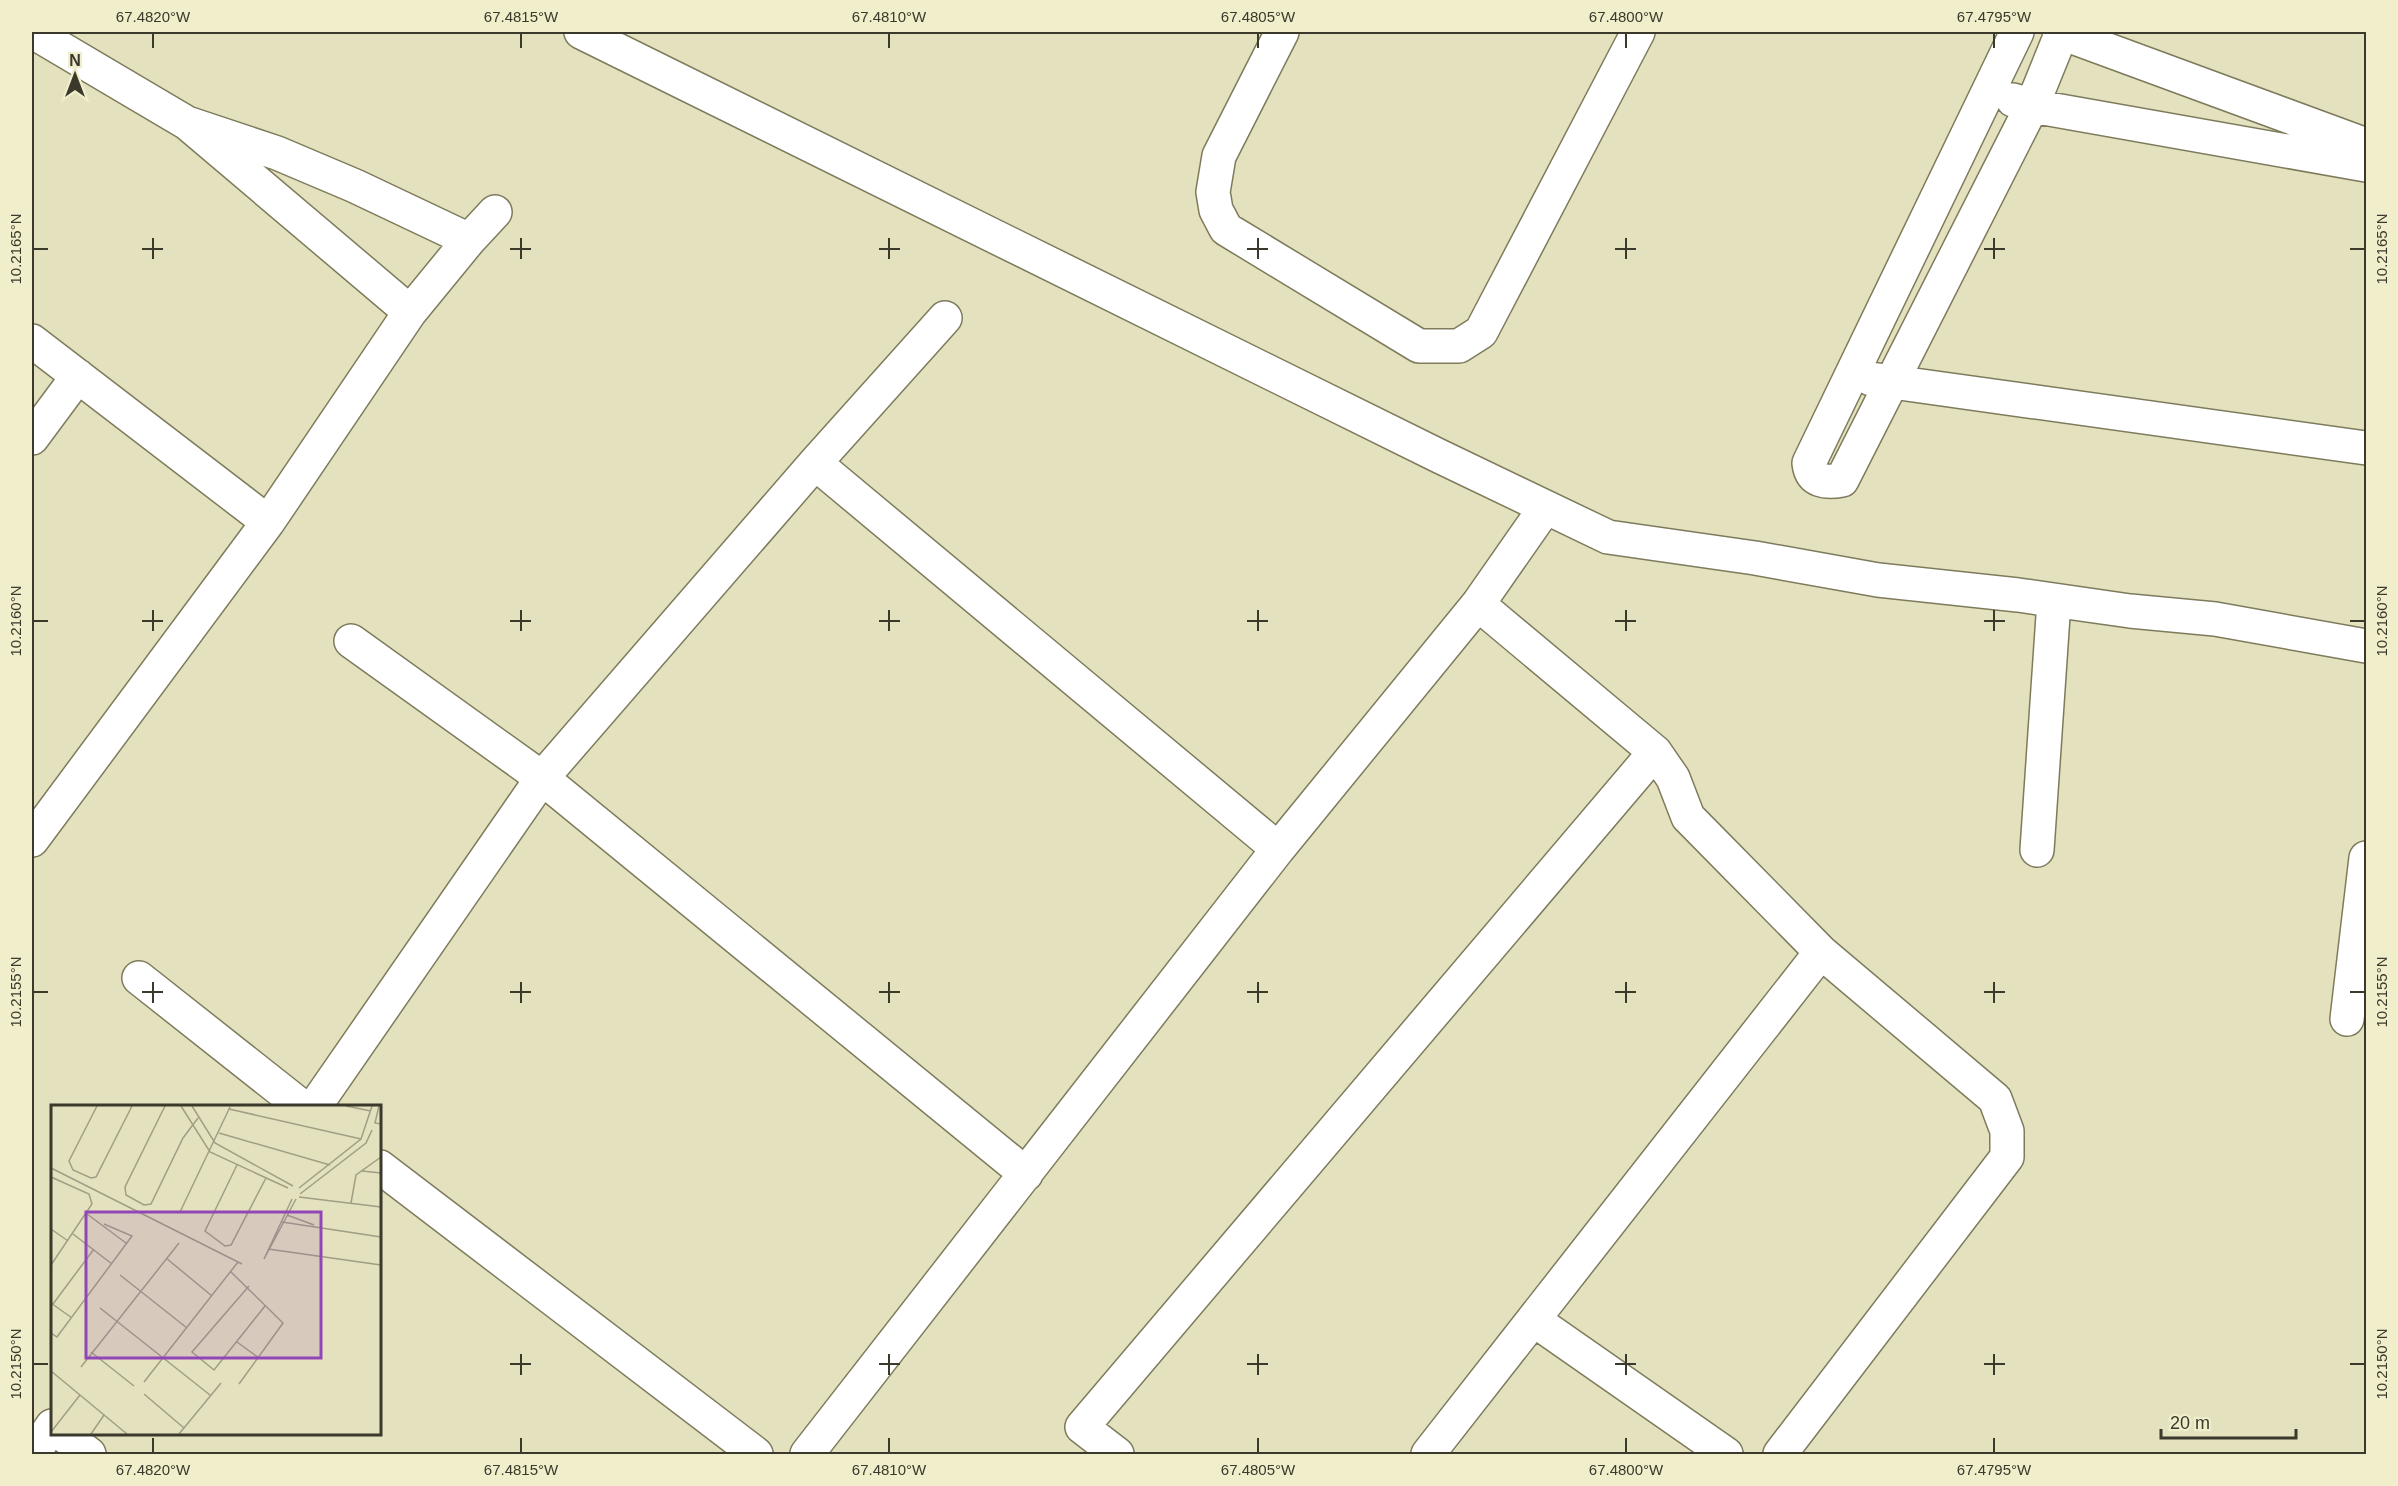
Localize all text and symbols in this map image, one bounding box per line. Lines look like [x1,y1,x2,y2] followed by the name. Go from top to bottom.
[116,8,191,25] text: 67.4820°W
[484,8,559,25] text: 67.4815°W
[852,8,927,25] text: 67.4810°W
[1221,8,1296,25] text: 67.4805°W
[1589,8,1664,25] text: 67.4800°W
[1957,8,2032,25] text: 67.4795°W
[45,45,105,105] north arrow
[69,52,81,69] text: N
[7,213,24,285] text: 10.2165°N
[2373,213,2390,285] text: 10.2165°N
[7,585,24,657] text: 10.2160°N
[2373,585,2390,657] text: 10.2160°N
[7,956,24,1028] text: 10.2155°N
[2373,956,2390,1028] text: 10.2155°N
[51,1105,381,1435] inset map
[7,1328,24,1400] text: 10.2150°N
[2373,1328,2390,1400] text: 10.2150°N
[2161,1402,2296,1440] scale bar
[2170,1413,2210,1433] text: 20 m
[116,1461,191,1478] text: 67.4820°W
[484,1461,559,1478] text: 67.4815°W
[852,1461,927,1478] text: 67.4810°W
[1221,1461,1296,1478] text: 67.4805°W
[1589,1461,1664,1478] text: 67.4800°W
[1957,1461,2032,1478] text: 67.4795°W

